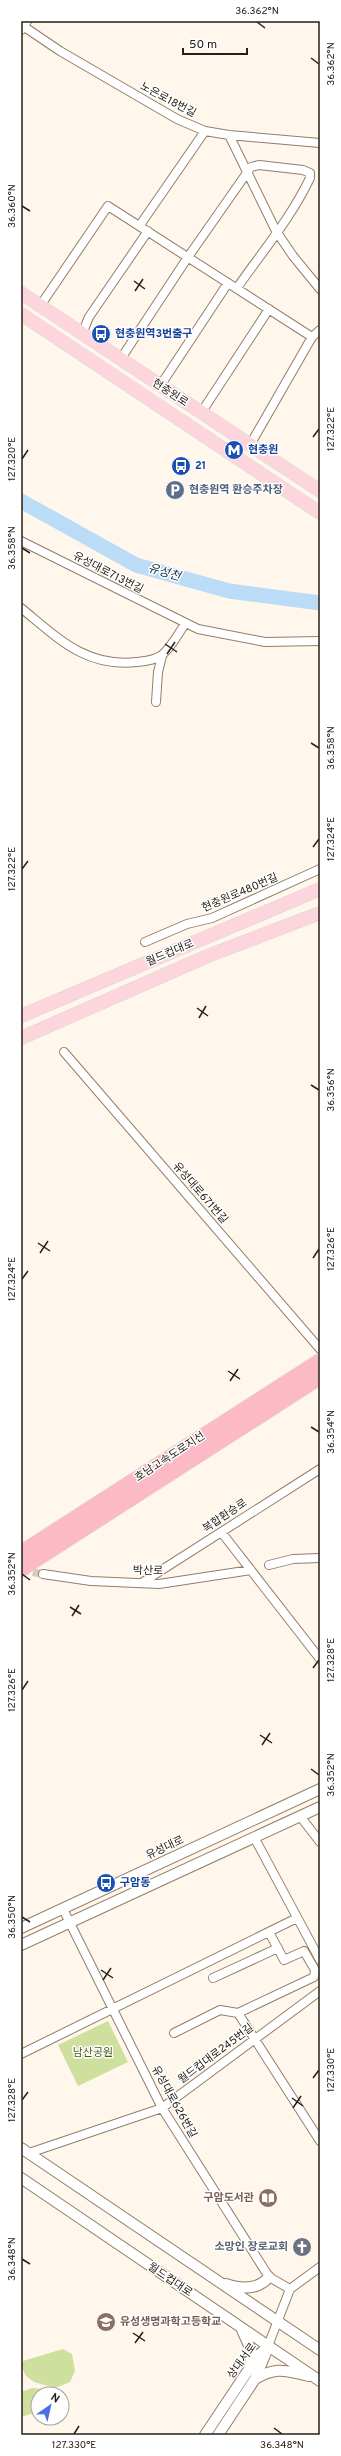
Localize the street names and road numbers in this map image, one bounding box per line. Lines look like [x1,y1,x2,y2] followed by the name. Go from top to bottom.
[138,79,198,121] street label: 노은로18번길
[149,376,191,410] street label: 현충원로
[70,549,146,597] street label: 유성대로713번길
[200,871,280,915] street label: 현충원로480번길
[144,937,196,969] street label: 월드컵대로
[169,1159,231,1227] street label: 유성대로671번길
[132,1429,208,1485] street label: 호남고속도로지선
[200,1496,250,1536] street label: 복합환승로
[133,1564,163,1578] street label: 박산로
[144,1833,186,1863] street label: 유성대로
[175,2021,257,2087] street label: 월드컵대로245번길
[148,2063,200,2141] street label: 유성대로626번길
[145,2260,195,2300] street label: 월드컵대로
[224,2341,260,2381] street label: 상대서로

